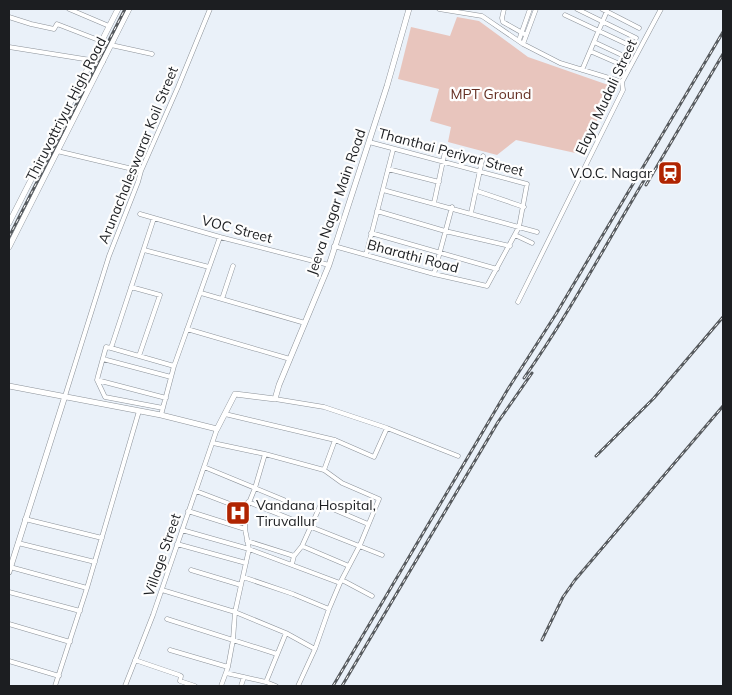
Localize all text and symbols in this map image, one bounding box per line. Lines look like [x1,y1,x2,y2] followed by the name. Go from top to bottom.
[22,34,110,184] street label: Thiruvottriyur High Road
[571,36,641,158] street label: Elaya Mudali Street
[94,64,182,246] street label: Arunachaleswarar Koil Street
[451,85,531,103] park label: MPT Ground
[376,124,526,180] street label: Thanthai Periyar Street
[303,127,369,277] street label: Jeeva Nagar Main Road
[657,160,683,186] station icon: V.O.C. Nagar
[570,164,653,182] place label: V.O.C. Nagar
[200,211,274,247] street label: VOC Street
[365,235,461,277] street label: Bharathi Road
[256,496,376,530] place label: Vandana Hospital, Tiruvallur
[225,500,251,526] hospital icon: Vandana Hospital, Tiruvallur
[139,511,185,599] street label: Village Street

